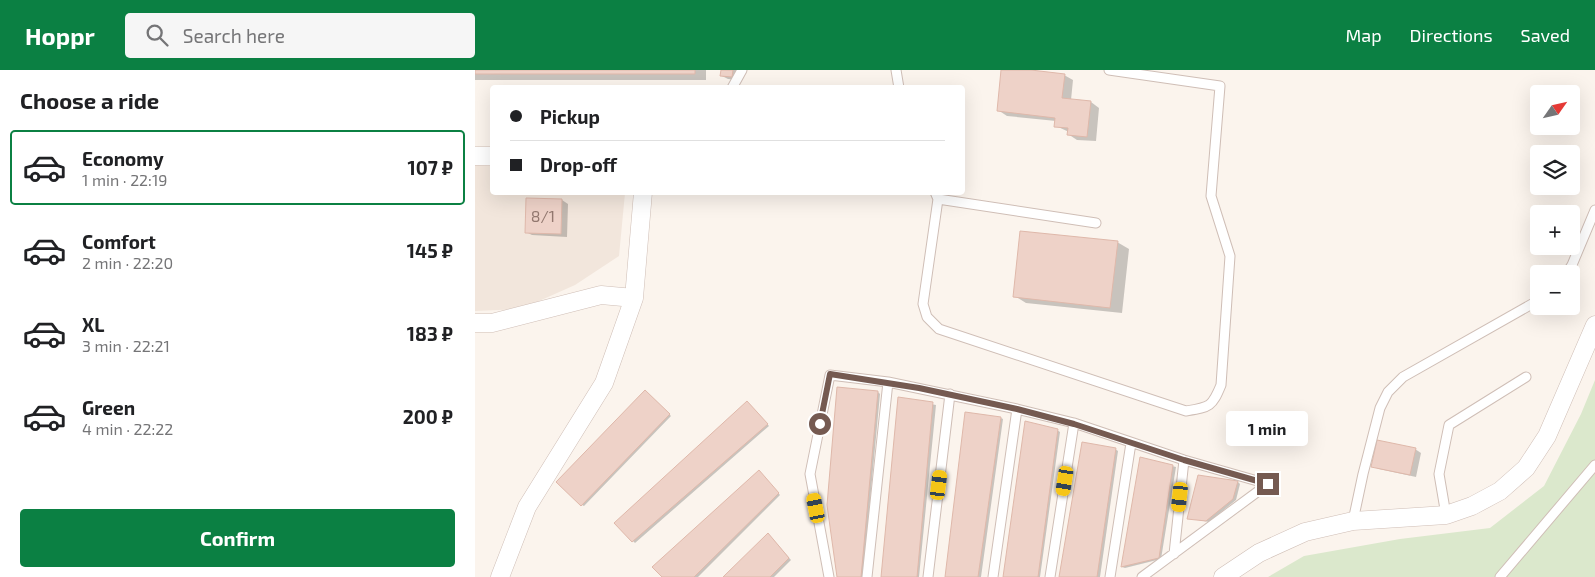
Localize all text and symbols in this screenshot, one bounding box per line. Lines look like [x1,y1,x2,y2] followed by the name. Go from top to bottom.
[125,13,475,58] search box
[25,21,95,50] text: Hoppr
[143,21,171,49] icon: search
[183,24,285,47] text: Search here
[1345,24,1382,46] text: Map
[1410,24,1493,46] text: Directions
[1521,24,1570,46] text: Saved
[1530,85,1580,135] north arrow
[1530,85,1580,315] map controls
[20,87,159,113] text: Choose a ride
[540,105,600,128] text: Pickup
[22,145,67,190] icon: car
[1530,145,1580,195] button: layers
[82,147,164,170] text: Economy
[540,153,617,176] text: Drop-off
[407,156,453,179] text: 107 ₽
[82,170,167,189] text: 1 min · 22:19
[1530,205,1580,255] button: +
[531,206,555,225] house number: 8/1
[22,228,67,273] icon: car
[82,230,156,253] text: Comfort
[407,239,453,262] text: 145 ₽
[82,253,173,272] text: 2 min · 22:20
[1530,265,1580,315] button: −
[22,311,67,356] icon: car
[82,313,104,336] text: XL
[407,322,453,345] text: 183 ₽
[82,336,170,355] text: 3 min · 22:21
[22,394,67,439] icon: car
[82,396,135,419] text: Green
[403,405,453,428] text: 200 ₽
[1227,412,1309,446] callout: 1 min
[809,413,831,435] route start
[82,419,173,438] text: 4 min · 22:22
[1248,419,1286,438] text: 1 min
[1055,465,1074,497] car
[929,469,948,501] car
[1257,473,1279,495] route end
[1170,481,1189,513] car
[805,492,826,524] car
[20,509,455,567] button: Confirm

